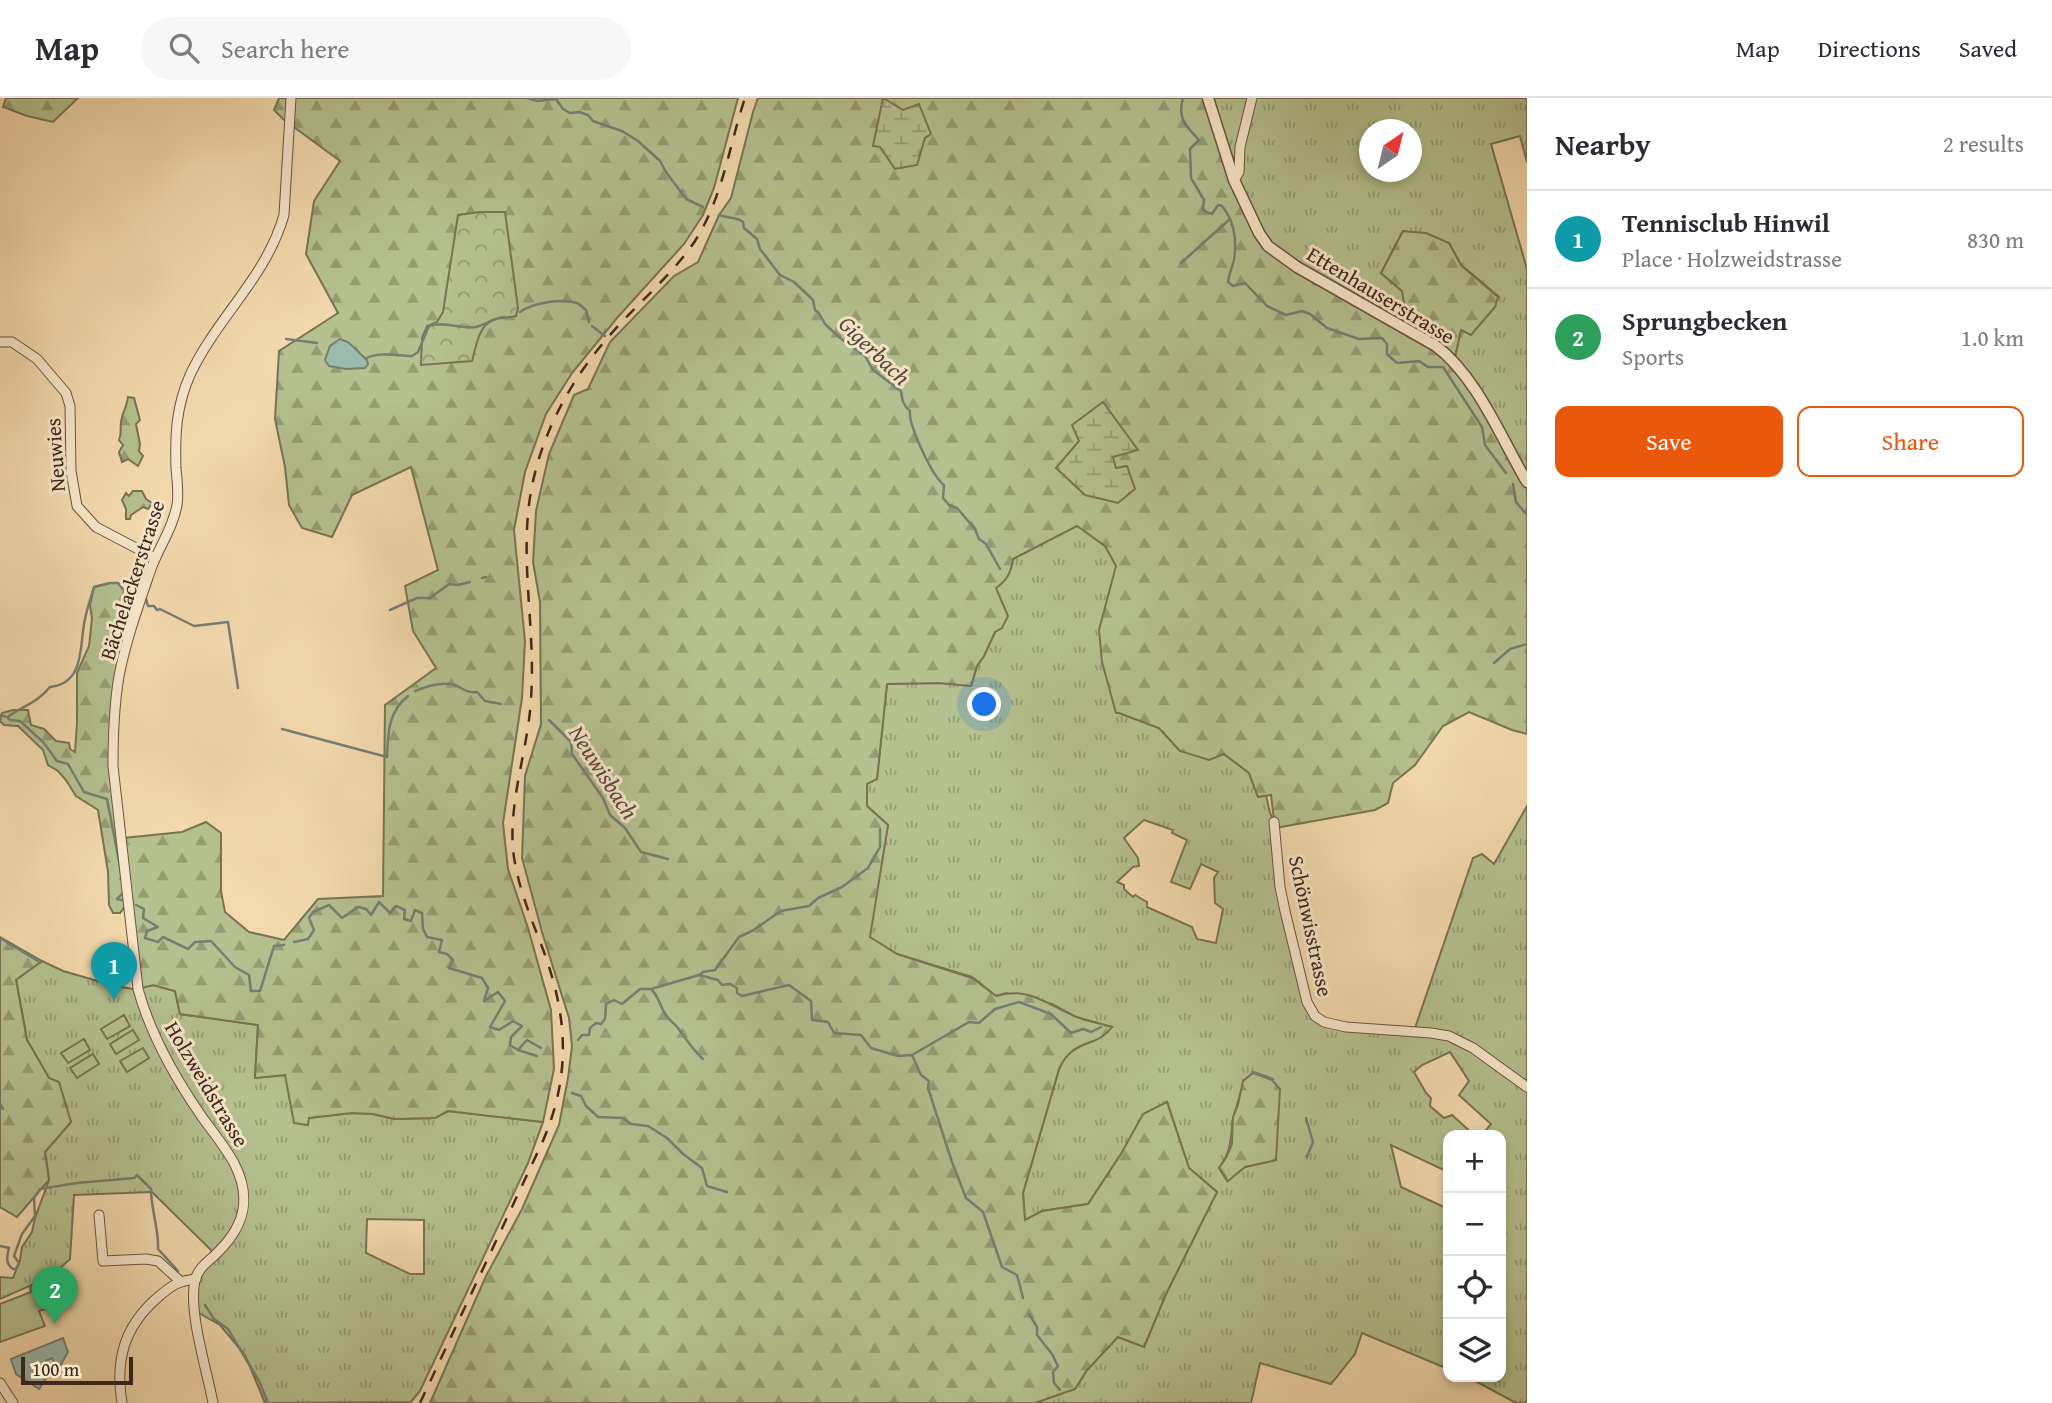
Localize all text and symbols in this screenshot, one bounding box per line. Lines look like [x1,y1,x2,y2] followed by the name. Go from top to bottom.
[141,17,631,80] search box
[35,24,99,72] text: Map
[165,29,203,67] icon: search
[221,29,349,68] text: Search here
[1736,31,1780,66] text: Map
[1818,31,1921,66] text: Directions
[1959,31,2017,66] text: Saved
[1359,119,1422,182] north arrow
[1555,122,1651,166] text: Nearby
[1943,127,2024,160] text: 2 results
[1622,203,1830,242] text: Tennisclub Hinwil
[1572,223,1584,256] text: 1
[1967,223,2024,256] text: 830 m
[1301,239,1461,352] street label: Ettenhauserstrasse
[1622,242,1842,275] text: Place · Holzweidstrasse
[1622,301,1787,340] text: Sprungbecken
[832,307,919,393] water label: Gigerbach
[1572,321,1584,354] text: 2
[1961,321,2024,354] text: 1.0 km
[1622,340,1684,373] text: Sports
[1555,406,1783,477] button: Save
[1797,406,2024,477] button: Share
[37,417,73,493] street label: Neuwies
[92,496,173,664] street label: Bächelackerstrasse
[967,687,1001,721] your location
[561,718,647,826] water label: Neuwisbach
[1281,853,1341,999] street label: Schönwisstrasse
[91,942,137,1000] pin: 1
[157,1015,257,1153] street label: Holzweidstrasse
[1443,1130,1506,1382] map controls
[1443,1130,1506,1193] button: +
[1443,1193,1506,1256] button: −
[1443,1256,1506,1319] button: locate
[32,1266,78,1324] pin: 2
[1443,1319,1506,1382] button: layers
[21,1354,133,1386] scale bar
[32,1355,79,1383] text: 100 m

